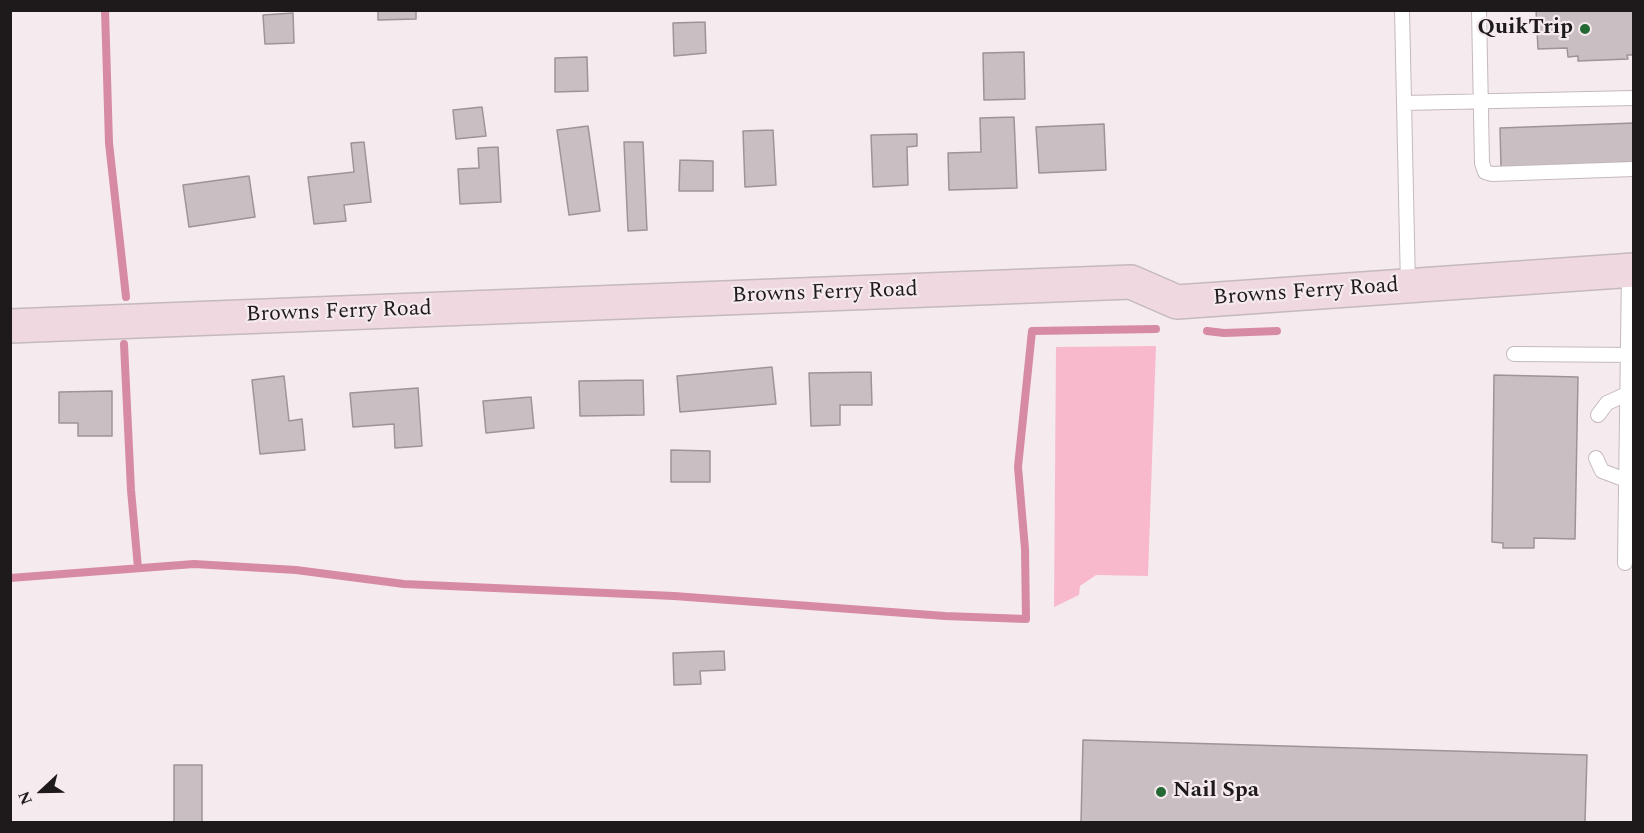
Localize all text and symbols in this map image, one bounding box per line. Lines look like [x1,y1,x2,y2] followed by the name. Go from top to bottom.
[1478,16,1573,42] place label: QuikTrip
[1578,22,1592,36] marker: QuikTrip
[1212,273,1400,313] street label: Browns Ferry Road
[732,278,918,310] street label: Browns Ferry Road
[246,297,432,329] street label: Browns Ferry Road
[12,761,72,821] north arrow
[1173,779,1259,805] place label: Nail Spa
[1154,785,1168,799] marker: Nail Spa
[12,787,39,808] text: N

